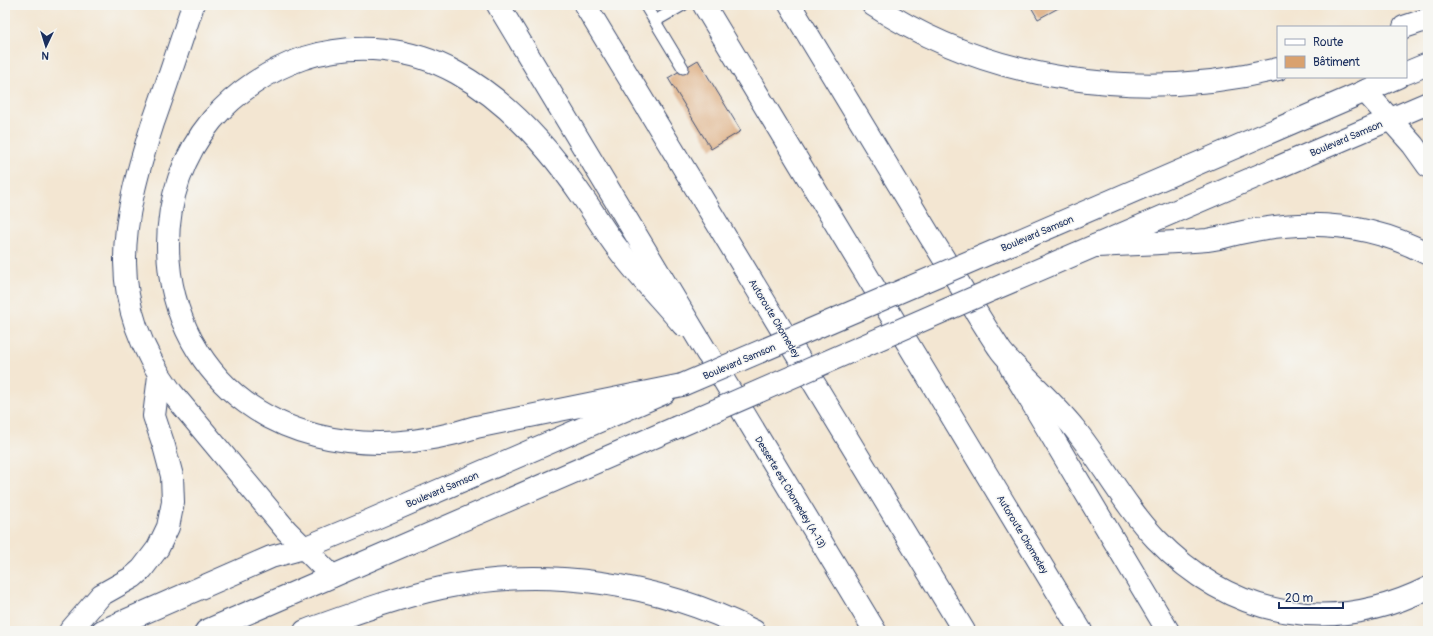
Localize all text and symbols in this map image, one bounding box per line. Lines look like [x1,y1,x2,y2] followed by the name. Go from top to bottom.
[26,26,66,66] north arrow
[1277,26,1407,78] legend
[1313,35,1343,50] text: Route
[41,49,50,62] text: N
[1313,55,1360,70] text: Bâtiment
[1308,118,1385,160] street label: Boulevard Samson
[999,213,1076,255] street label: Boulevard Samson
[746,277,803,361] street label: Autoroute Chomedey
[701,341,778,383] street label: Boulevard Samson
[752,434,828,551] street label: Desserte est Chomedey (A-13)
[404,469,481,511] street label: Boulevard Samson
[994,493,1051,577] street label: Autoroute Chomedey
[1279,584,1343,610] scale bar
[1285,591,1314,606] text: 20 m

